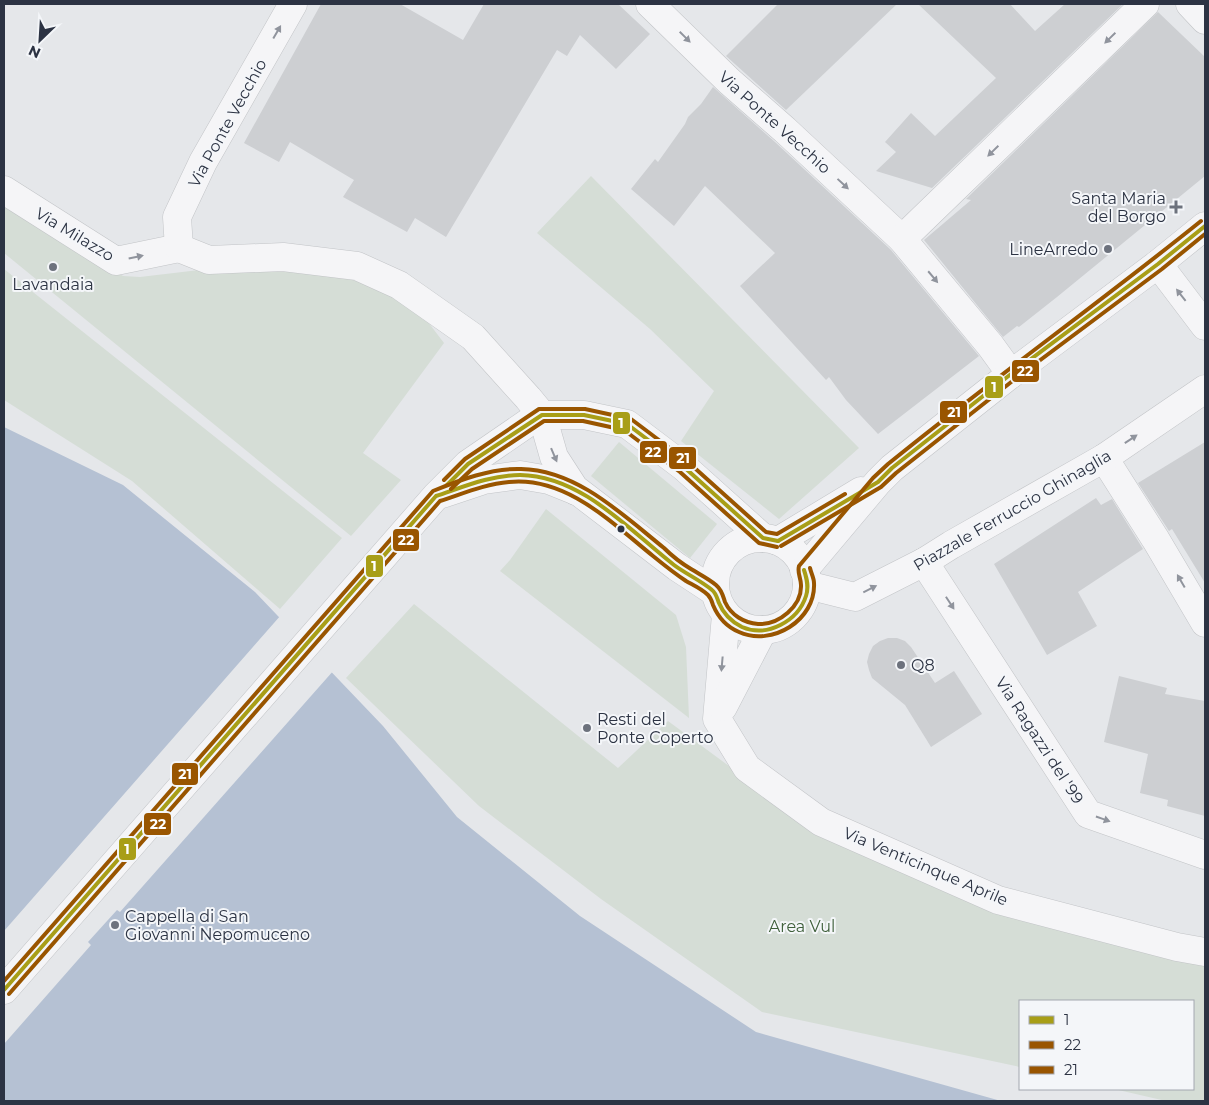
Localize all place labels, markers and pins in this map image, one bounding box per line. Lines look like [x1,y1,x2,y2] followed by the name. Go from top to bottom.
[1071,189,1166,226] place label: Santa Maria del Borgo
[1170,201,1182,213] marker: Santa Maria del Borgo
[1009,240,1098,259] place label: LineArredo
[1102,243,1114,255] marker: LineArredo
[47,261,59,273] marker: Lavandaia
[12,275,94,294] place label: Lavandaia
[616,524,626,534] unlabelled marker
[911,656,935,675] place label: Q8
[895,659,907,671] marker: Q8
[597,710,714,747] place label: Resti del Ponte Coperto
[581,722,593,734] marker: Resti del Ponte Coperto
[125,907,310,944] place label: Cappella di San Giovanni Nepomuceno
[109,919,121,931] marker: Cappella di San Giovanni Nepomuceno

